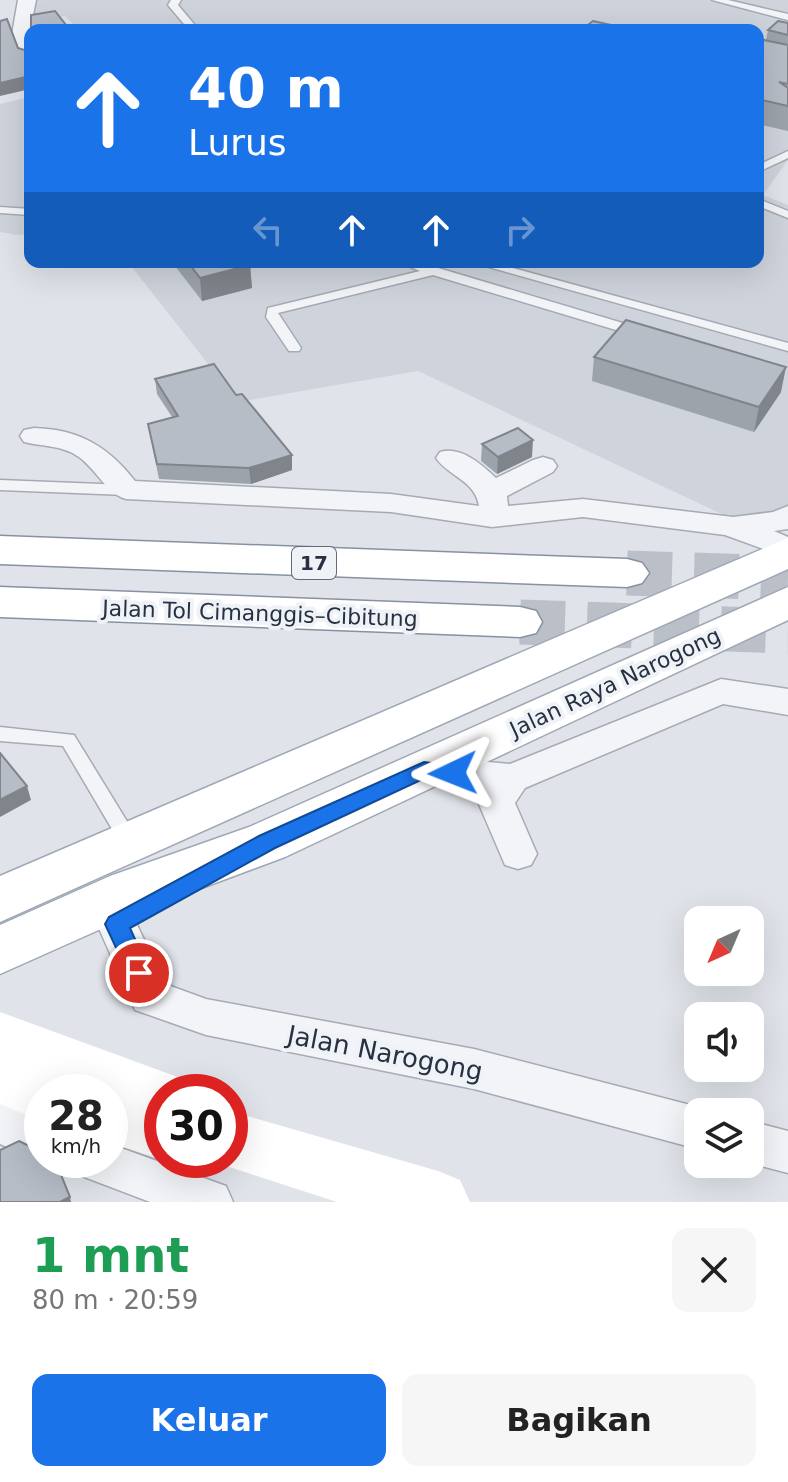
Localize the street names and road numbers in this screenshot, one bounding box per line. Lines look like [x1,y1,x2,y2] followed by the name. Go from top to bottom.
[292,547,336,579] road number: 17
[100,595,418,631] street label: Jalan Tol Cimanggis–Cibitung
[504,623,725,743] street label: Jalan Raya Narogong
[283,1019,485,1087] street label: Jalan Narogong

